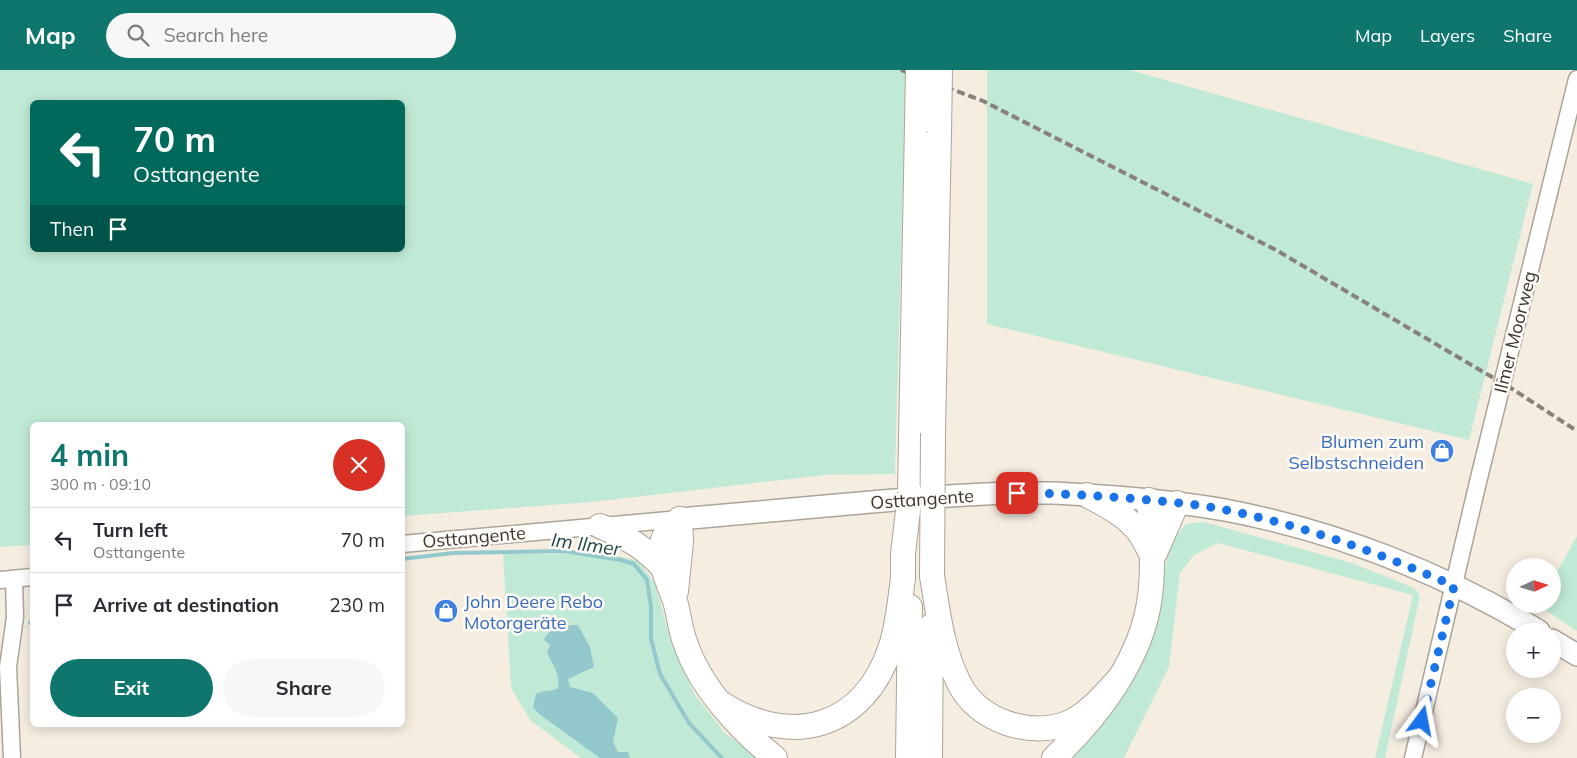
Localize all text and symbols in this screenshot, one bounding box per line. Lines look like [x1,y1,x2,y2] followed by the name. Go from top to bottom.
[106,13,456,58] search box
[25,20,76,50] text: Map
[124,21,152,49] icon: search
[164,23,268,47] text: Search here
[1355,24,1392,47] text: Map
[1420,24,1475,47] text: Layers
[1503,24,1552,47] text: Share
[133,117,216,161] text: 70 m
[50,120,115,185] icon: left
[133,160,260,188] text: Osttangente
[104,215,132,243] icon: arrive
[50,217,94,241] text: Then
[1489,269,1541,395] street label: Ilmer Moorweg
[1289,430,1424,474] place label: Blumen zum Selbstschneiden
[50,436,129,474] text: 4 min
[1429,438,1455,464] shop icon: Blumen zum Selbstschneiden
[333,439,385,491] button: close
[996,472,1038,514] pin
[50,474,151,494] text: 300 m · 09:10
[1003,479,1031,507] icon: arrive
[870,484,974,514] street label: Osttangente
[93,518,168,542] text: Turn left
[421,521,527,553] street label: Osttangente
[50,526,78,554] icon: left
[550,527,623,561] water label: Im Ilmer
[341,528,385,552] text: 70 m
[93,542,185,562] text: Osttangente
[1506,558,1561,612] north arrow
[1506,558,1561,743] map controls
[464,590,603,634] place label: John Deere Rebo Motorgeräte
[50,591,78,619] icon: arrive
[93,593,279,617] text: Arrive at destination
[329,593,385,617] text: 230 m
[433,598,459,624] shop icon: John Deere Rebo Motorgeräte
[1506,623,1561,678] button: +
[50,659,213,717] button: Exit
[223,659,385,717] button: Share
[1506,688,1561,743] button: −
[1395,694,1447,746] position arrow

